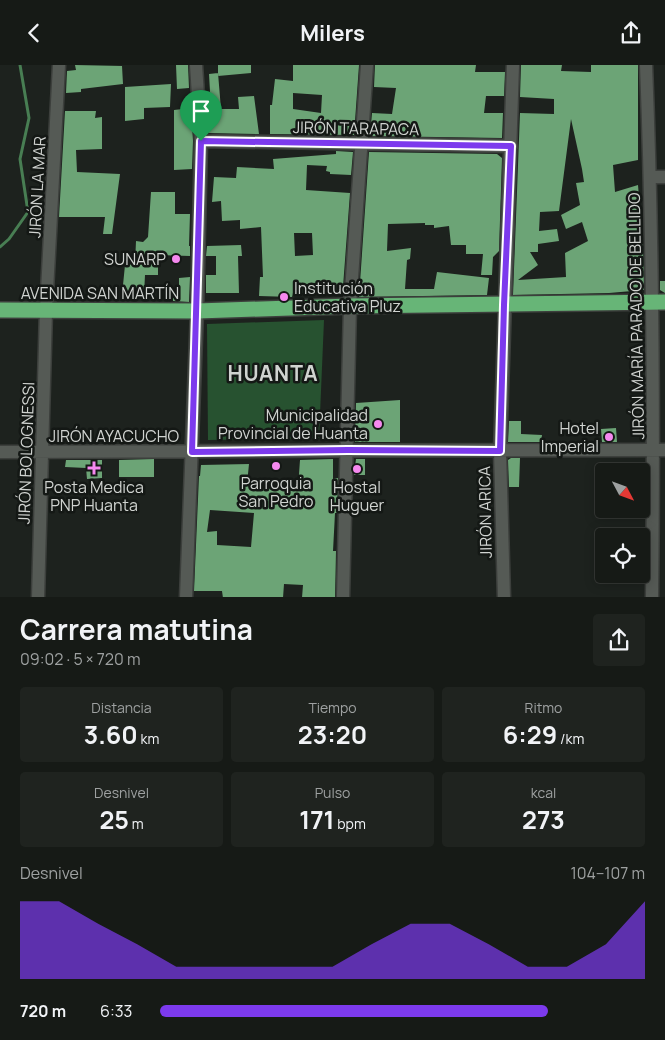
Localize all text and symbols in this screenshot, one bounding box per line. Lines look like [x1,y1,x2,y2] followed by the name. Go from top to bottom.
[300,18,365,48] text: Milers
[20,19,48,47] icon: back
[617,19,645,47] icon: share
[180,90,222,141] pin
[187,97,215,125] icon: arrive
[293,116,419,140] street label: JIRÓN TARAPACA
[23,135,51,239] street label: JIRÓN LA MAR
[623,192,649,440] street label: JIRÓN MARÍA PARADO DE BELLIDO
[104,248,166,270] place label: SUNARP
[170,253,182,265] marker: SUNARP
[294,277,401,317] place label: Institución Educativa Pluz
[21,282,179,304] street label: AVENIDA SAN MARTÍN
[278,291,290,303] marker: Institución Educativa Pluz
[227,359,319,387] district label: HUANTA
[13,381,39,525] street label: JIRÓN BOLOGNESSI
[218,404,368,444] place label: Municipalidad Provincial de Huanta
[541,417,599,457] place label: Hotel Imperial
[372,418,384,430] marker: Municipalidad Provincial de Huanta
[49,425,180,447] street label: JIRÓN AYACUCHO
[603,431,615,443] marker: Hotel Imperial
[270,460,282,472] marker: Parroquia San Pedro
[87,461,101,475] marker: Posta Medica PNP Huanta
[351,463,363,475] marker: Hostal Huguer
[595,463,650,517] north arrow
[595,463,650,583] map controls
[473,466,497,558] street label: JIRÓN ARICA
[239,472,313,512] place label: Parroquia San Pedro
[44,476,144,516] place label: Posta Medica PNP Huanta
[330,476,385,516] place label: Hostal Huguer
[595,528,650,583] button: locate
[20,610,253,648] text: Carrera matutina
[593,614,645,666] button: share
[20,648,141,670] text: 09:02 · 5 × 720 m
[91,698,152,717] text: Distancia
[308,698,357,717] text: Tiempo
[525,698,562,717] text: Ritmo
[84,717,138,752] text: 3.60
[298,717,367,752] text: 23:20
[503,717,557,752] text: 6:29
[138,729,159,748] text: km
[557,729,584,748] text: /km
[94,783,149,802] text: Desnivel
[315,783,350,802] text: Pulso
[531,783,556,802] text: kcal
[99,802,129,837] text: 25
[299,802,335,837] text: 171
[522,802,565,837] text: 273
[129,814,144,833] text: m
[335,814,366,833] text: bpm
[20,862,83,884] text: Desnivel
[570,862,645,884] text: 104–107 m
[20,1000,66,1022] text: 720 m
[100,1000,132,1022] text: 6:33

